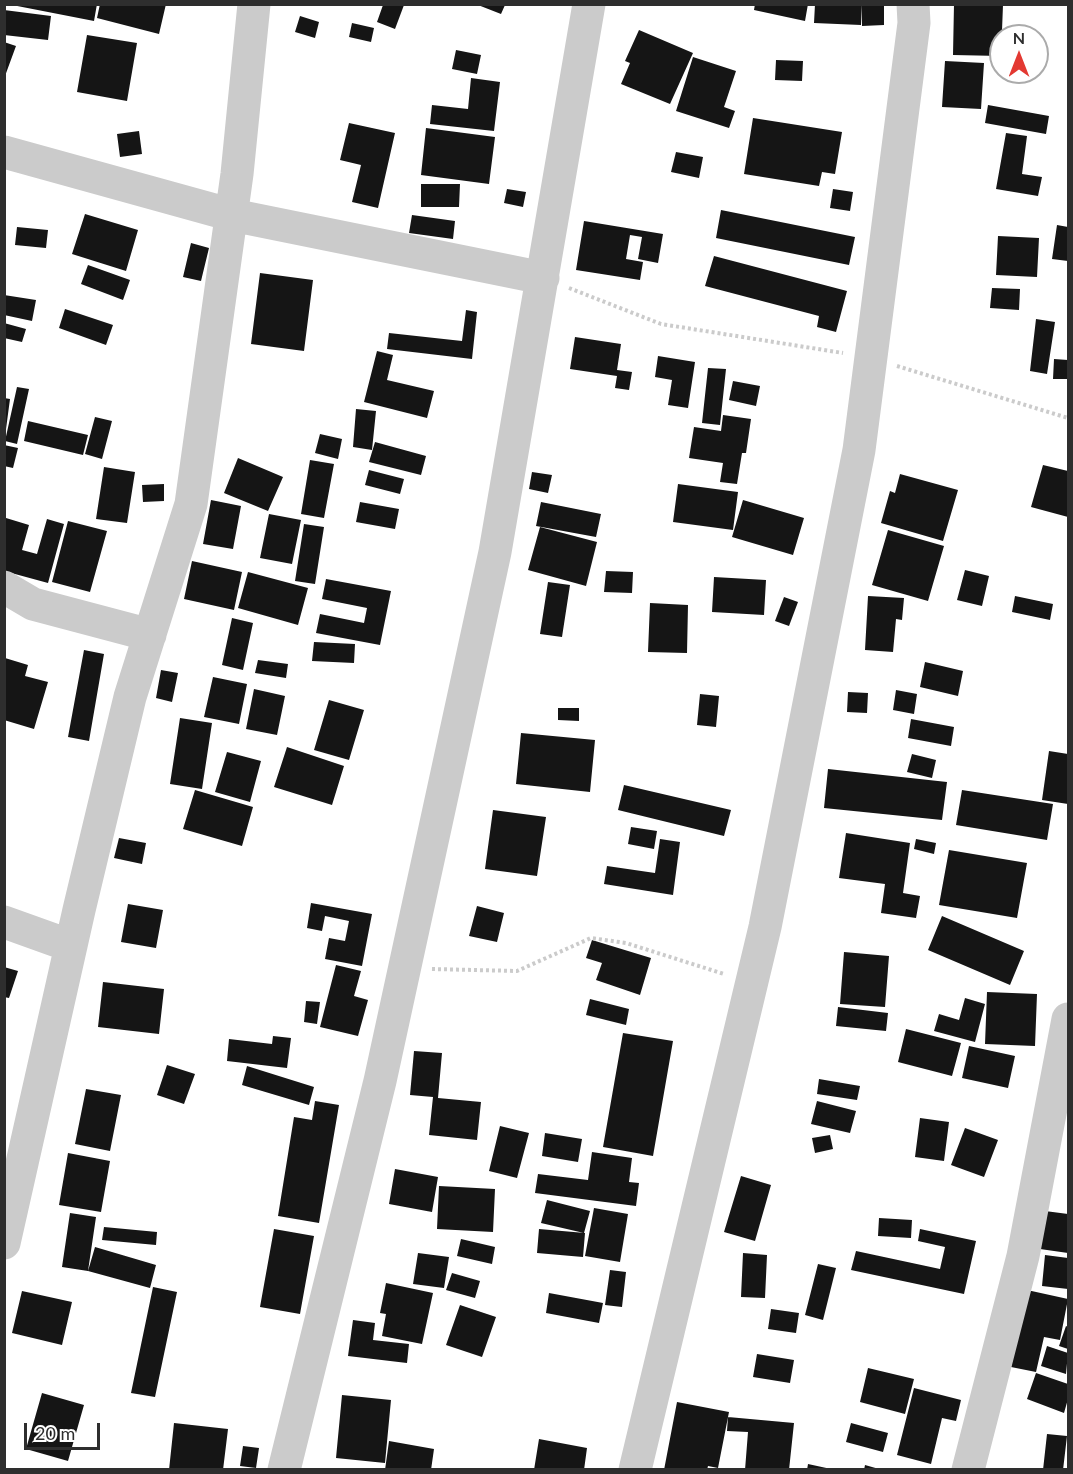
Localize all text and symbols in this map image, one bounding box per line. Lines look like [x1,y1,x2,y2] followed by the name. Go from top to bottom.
[989,24,1049,84] north arrow
[1013,28,1025,47] text: N
[27,1411,104,1449] scale bar
[35,1422,75,1444] text: 20 m

